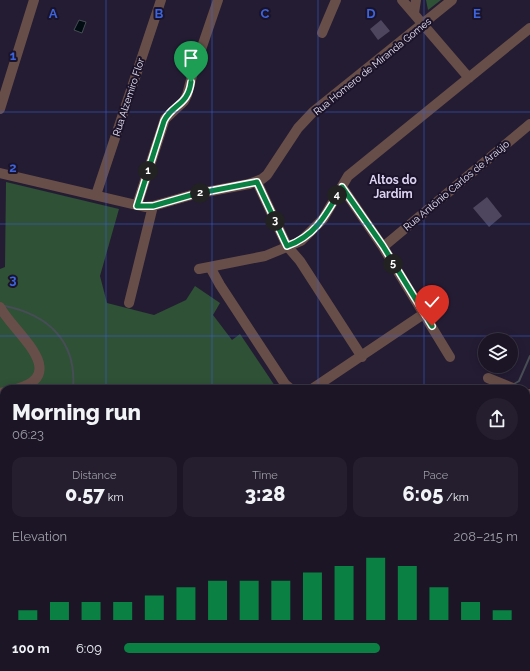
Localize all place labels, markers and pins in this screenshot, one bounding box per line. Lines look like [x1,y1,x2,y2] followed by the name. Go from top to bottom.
[174,41,208,82] pin
[138,161,158,181] pin: 1
[190,183,210,203] pin: 2
[327,185,347,205] pin: 4
[265,211,285,231] pin: 3
[383,254,403,274] pin: 5
[415,285,449,326] pin

